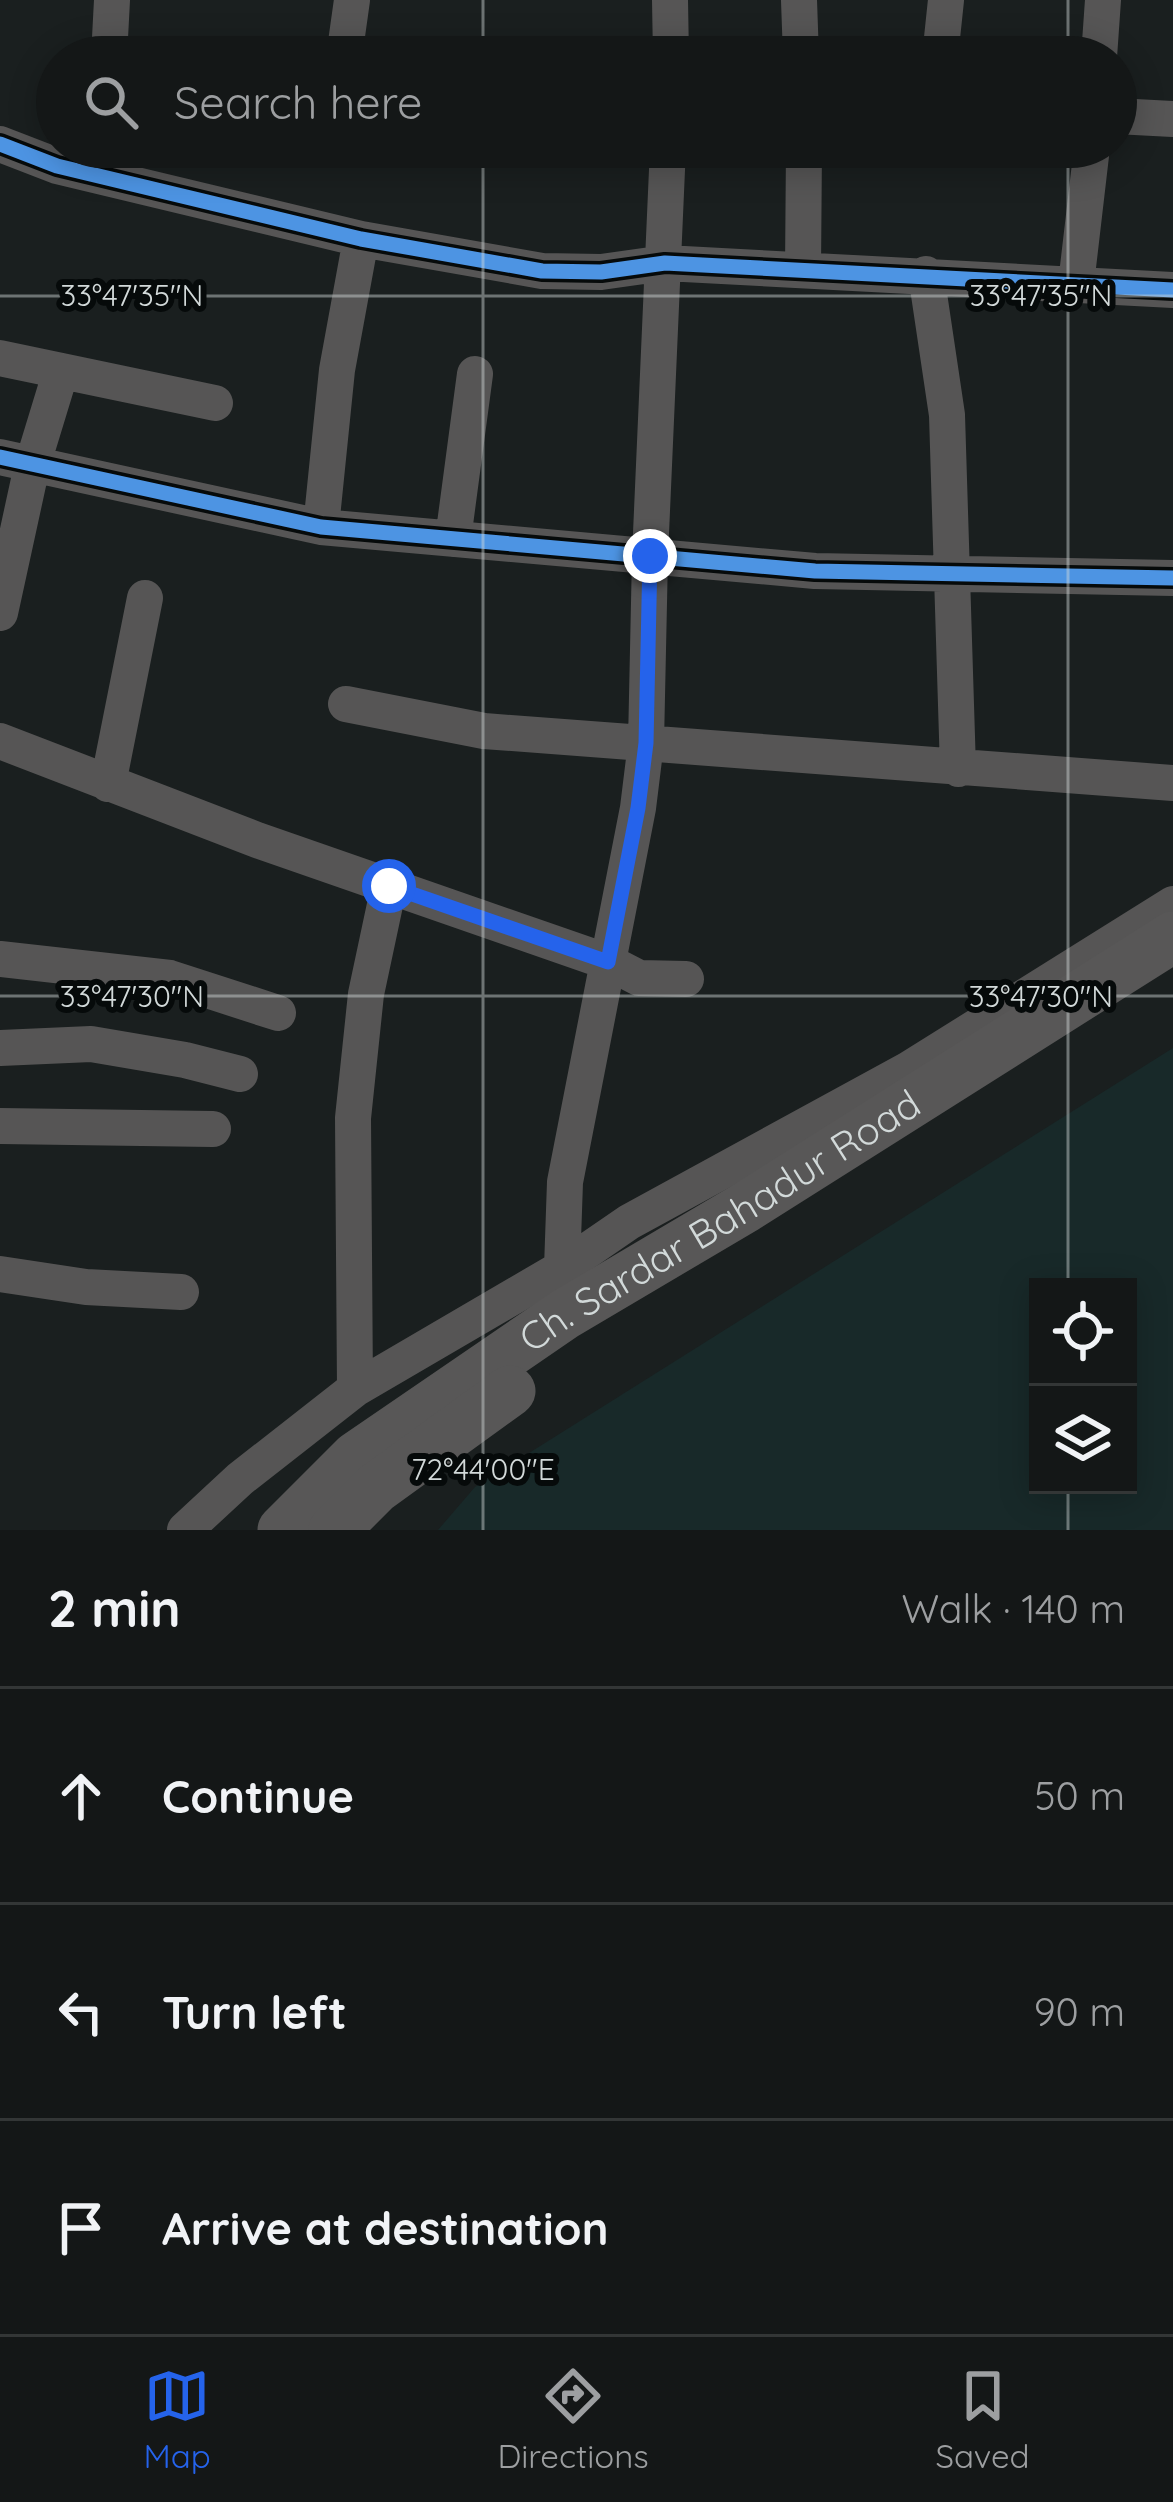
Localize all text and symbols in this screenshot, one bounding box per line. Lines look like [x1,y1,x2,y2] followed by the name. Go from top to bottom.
[36,36,1137,168] search box
[78,69,144,135] icon: search
[174,74,422,130] text: Search here
[61,276,203,314] text: 33°47'35"N
[970,276,1112,314] text: 33°47'35"N
[623,529,677,583] route end
[362,859,416,913] route start
[60,977,204,1015] text: 33°47'30"N
[969,977,1113,1015] text: 33°47'30"N
[509,1078,929,1362] street label: Ch. Sardar Bahadur Road
[1029,1278,1137,1494] map controls
[1029,1278,1137,1386] button: locate
[1029,1386,1137,1494] button: layers
[411,1450,555,1488] text: 72°44'00"E
[48,1576,181,1640] text: 2 min
[901,1584,1125,1633] text: Walk · 140 m
[48,1763,114,1829] icon: ahead
[162,1768,354,1824] text: Continue
[1034,1771,1125,1820] text: 50 m
[48,1979,114,2045] icon: left
[162,1984,347,2040] text: Turn left
[1034,1987,1125,2036] text: 90 m
[48,2195,114,2261] icon: arrive
[162,2200,608,2256] text: Arrive at destination
[143,2363,211,2476] tab: Map
[497,2363,649,2476] tab: Directions
[936,2363,1030,2476] tab: Saved

